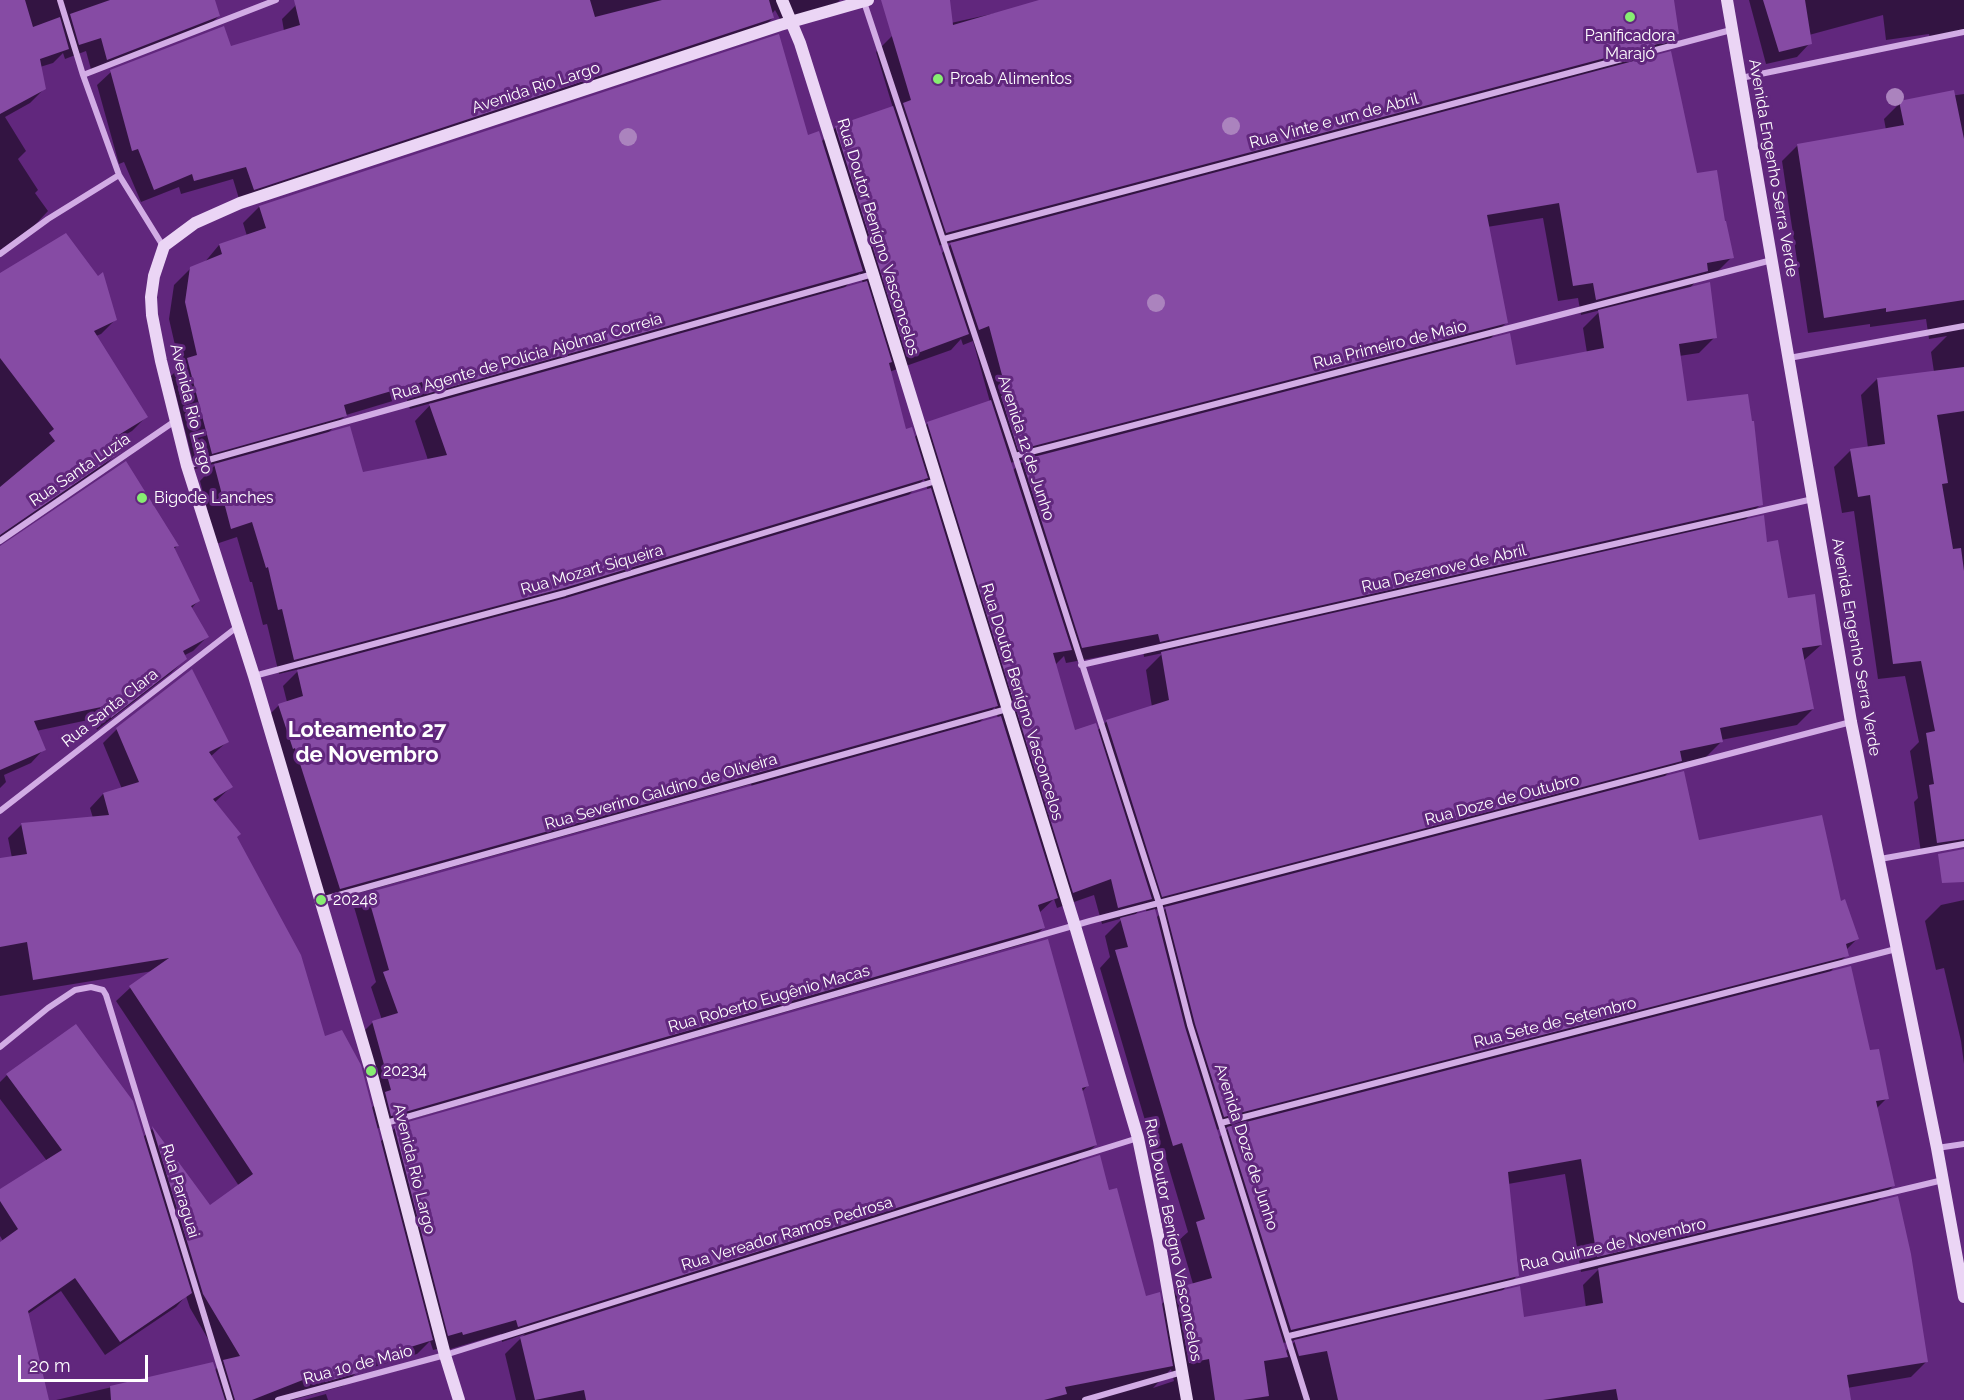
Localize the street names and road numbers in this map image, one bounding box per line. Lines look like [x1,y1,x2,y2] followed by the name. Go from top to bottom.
[1744,57,1802,279] street label: Avenida Engenho Serra Verde
[469,58,603,118] street label: Avenida Rio Largo
[1247,89,1421,153] street label: Rua Vinte e um de Abril
[833,116,923,358] street label: Rua Doutor Benígno Vasconcelos
[390,309,664,405] street label: Rua Agente de Polícia Ajolmar Correia
[1311,317,1469,373] street label: Rua Primeiro de Maio
[166,342,216,476] street label: Avenida Rio Largo
[993,373,1059,523] street label: Avenida 12 de Junho
[26,429,134,511] street label: Rua Santa Luzia
[1827,536,1885,758] street label: Avenida Engenho Serra Verde
[519,540,665,600] street label: Rua Mozart Siqueira
[1360,541,1528,597] street label: Rua Dezenove de Abril
[977,581,1067,823] street label: Rua Doutor Benígno Vasconcelos
[58,664,162,752] street label: Rua Santa Clara
[543,750,779,834] street label: Rua Severino Galdino de Oliveira
[1423,770,1581,830] street label: Rua Doze de Outubro
[666,961,872,1037] street label: Rua Roberto Eugênio Macas
[1472,994,1638,1052] street label: Rua Sete de Setembro
[1210,1061,1282,1233] street label: Avenida Doze de Junho
[389,1102,439,1236] street label: Avenida Rio Largo
[1140,1117,1206,1363] street label: Rua Doutor Benígno Vasconcelos
[157,1142,203,1240] street label: Rua Paraguai
[679,1193,895,1275] street label: Rua Vereador Ramos Pedrosa
[1518,1214,1708,1276] street label: Rua Quinze de Novembro
[301,1341,415,1389] street label: Rua 10 de Maio

